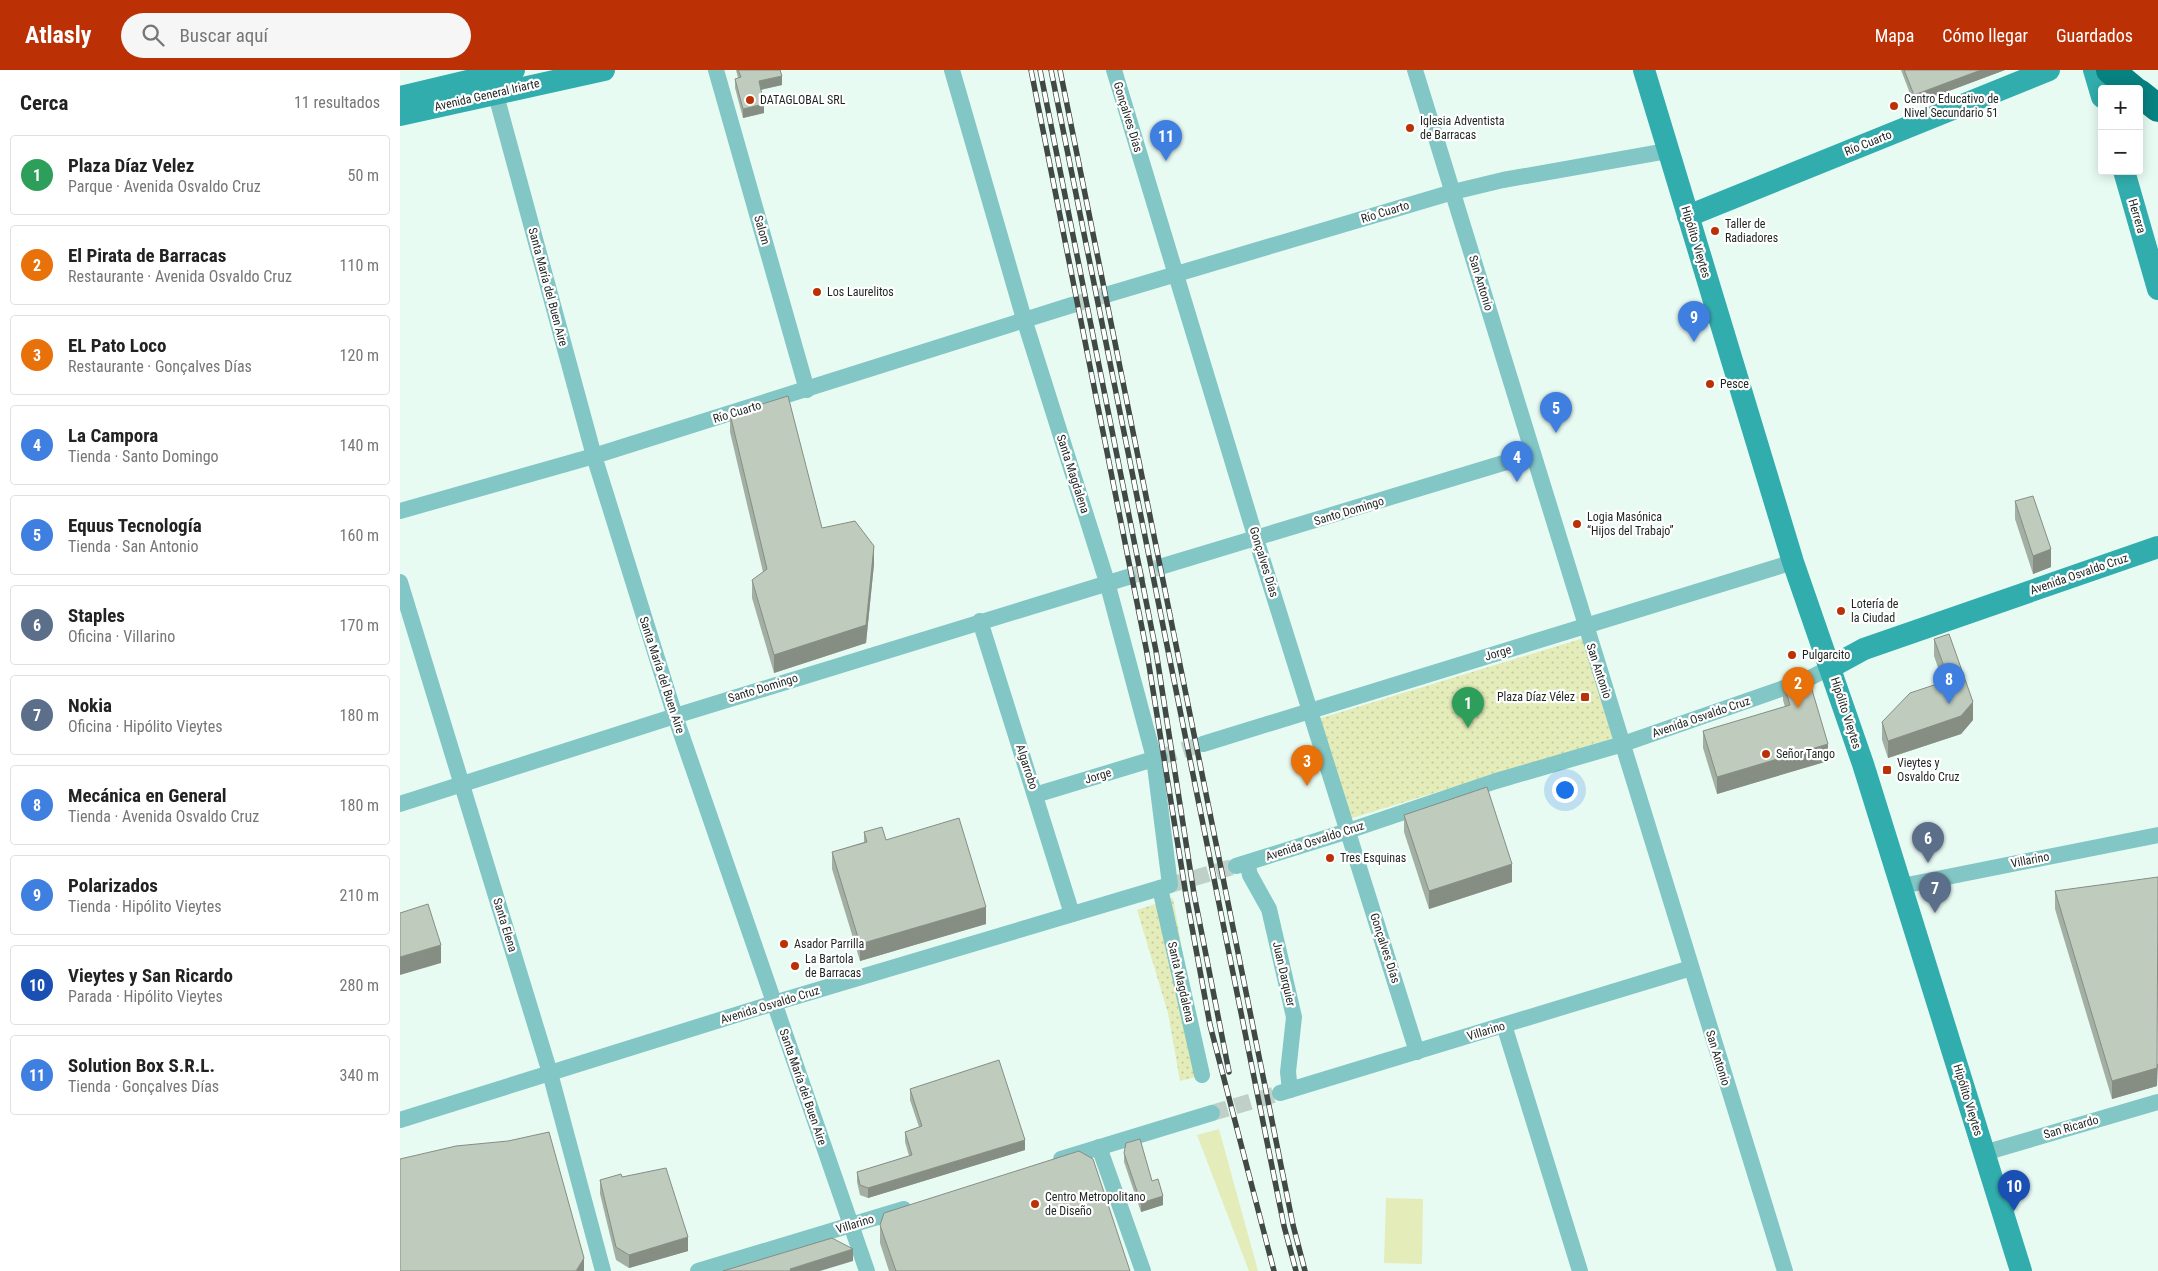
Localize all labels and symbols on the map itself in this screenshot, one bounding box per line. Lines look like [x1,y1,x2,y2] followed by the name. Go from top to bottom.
[433,76,541,114] street label: Avenida General Iriarte
[1111,80,1145,154] street label: Gonçalves Días
[1904,92,1999,120] place label: Centro Educativo de Nivel Secundario 51
[760,93,846,107] place label: DATAGLOBAL SRL
[744,94,756,106] marker: DATAGLOBAL SRL
[1888,100,1900,112] marker: Centro Educativo de Nivel Secundario 51
[1420,114,1505,142] place label: Iglesia Adventista de Barracas
[1150,120,1182,161] pin: 11
[1404,122,1416,134] marker: Iglesia Adventista de Barracas
[1842,127,1894,159] street label: Río Cuarto
[2125,197,2149,235] street label: Herrera
[1359,198,1411,226] street label: Río Cuarto
[1678,204,1714,280] street label: Hipólito Vieytes
[751,214,773,246] street label: Salom
[1725,217,1778,245] place label: Taller de Radiadores
[1709,225,1721,237] marker: Taller de Radiadores
[525,226,571,348] street label: Santa María del Buen Aire
[1466,254,1496,312] street label: San Antonio
[827,285,894,299] place label: Los Laurelitos
[811,286,823,298] marker: Los Laurelitos
[1678,301,1710,342] pin: 9
[1720,377,1749,391] place label: Pesce
[1704,378,1716,390] marker: Pesce
[1540,392,1572,433] pin: 5
[711,398,763,426] street label: Río Cuarto
[1054,433,1092,515] street label: Santa Magdalena
[1501,441,1533,482] pin: 4
[1312,494,1386,528] street label: Santo Domingo
[1587,510,1674,538] place label: Logia Masónica “Hijos del Trabajo”
[1571,518,1583,530] marker: Logia Masónica “Hijos del Trabajo”
[1247,525,1281,599] street label: Gonçalves Días
[2028,551,2130,597] street label: Avenida Osvaldo Cruz
[1851,597,1899,625] place label: Lotería de la Ciudad
[1835,605,1847,617] marker: Lotería de la Ciudad
[636,615,688,736] street label: Santa María del Buen Aire
[1483,642,1513,664] street label: Jorge
[1583,642,1615,700] street label: San Antonio
[1802,648,1850,662] place label: Pulgarcito
[1786,649,1798,661] marker: Pulgarcito
[1933,663,1965,704] pin: 8
[1782,667,1814,708] pin: 2
[726,671,800,705] street label: Santo Domingo
[1828,675,1864,751] street label: Hipólito Vieytes
[1452,687,1484,728] pin: 1
[1497,690,1575,704] place label: Plaza Díaz Vélez
[1579,691,1591,703] marker: Plaza Díaz Vélez
[1650,694,1752,740] street label: Avenida Osvaldo Cruz
[1013,743,1041,791] street label: Algarrobo
[1291,745,1323,786] pin: 3
[1776,747,1835,761] place label: Señor Tango
[1760,748,1772,760] marker: Señor Tango
[1897,756,1960,784] place label: Vieytes y Osvaldo Cruz
[1881,764,1893,776] marker: Vieytes y Osvaldo Cruz
[1083,765,1113,787] street label: Jorge
[1552,777,1578,803] your location
[1264,818,1366,864] street label: Avenida Osvaldo Cruz
[1912,822,1944,863] pin: 6
[2010,849,2050,871] street label: Villarino
[1340,851,1406,865] place label: Tres Esquinas
[1324,852,1336,864] marker: Tres Esquinas
[1919,872,1951,913] pin: 7
[490,896,520,954] street label: Santa Elena
[1367,911,1403,985] street label: Gonçalves Días
[794,937,864,951] place label: Asador Parrilla
[778,938,790,950] marker: Asador Parrilla
[1165,940,1197,1024] street label: Santa Magdalena
[1270,940,1298,1008] street label: Juan Darquier
[805,952,861,980] place label: La Bartola de Barracas
[789,960,801,972] marker: La Bartola de Barracas
[719,983,821,1027] street label: Avenida Osvaldo Cruz
[1465,1019,1507,1043] street label: Villarino
[777,1027,830,1147] street label: Santa María del Buen Aire
[1703,1029,1733,1087] street label: San Antonio
[1950,1062,1986,1138] street label: Hipólito Vieytes
[2042,1112,2100,1142] street label: San Ricardo
[1998,1170,2030,1211] pin: 10
[1045,1190,1146,1218] place label: Centro Metropolitano de Diseño
[1029,1198,1041,1210] marker: Centro Metropolitano de Diseño
[834,1212,876,1236] street label: Villarino

